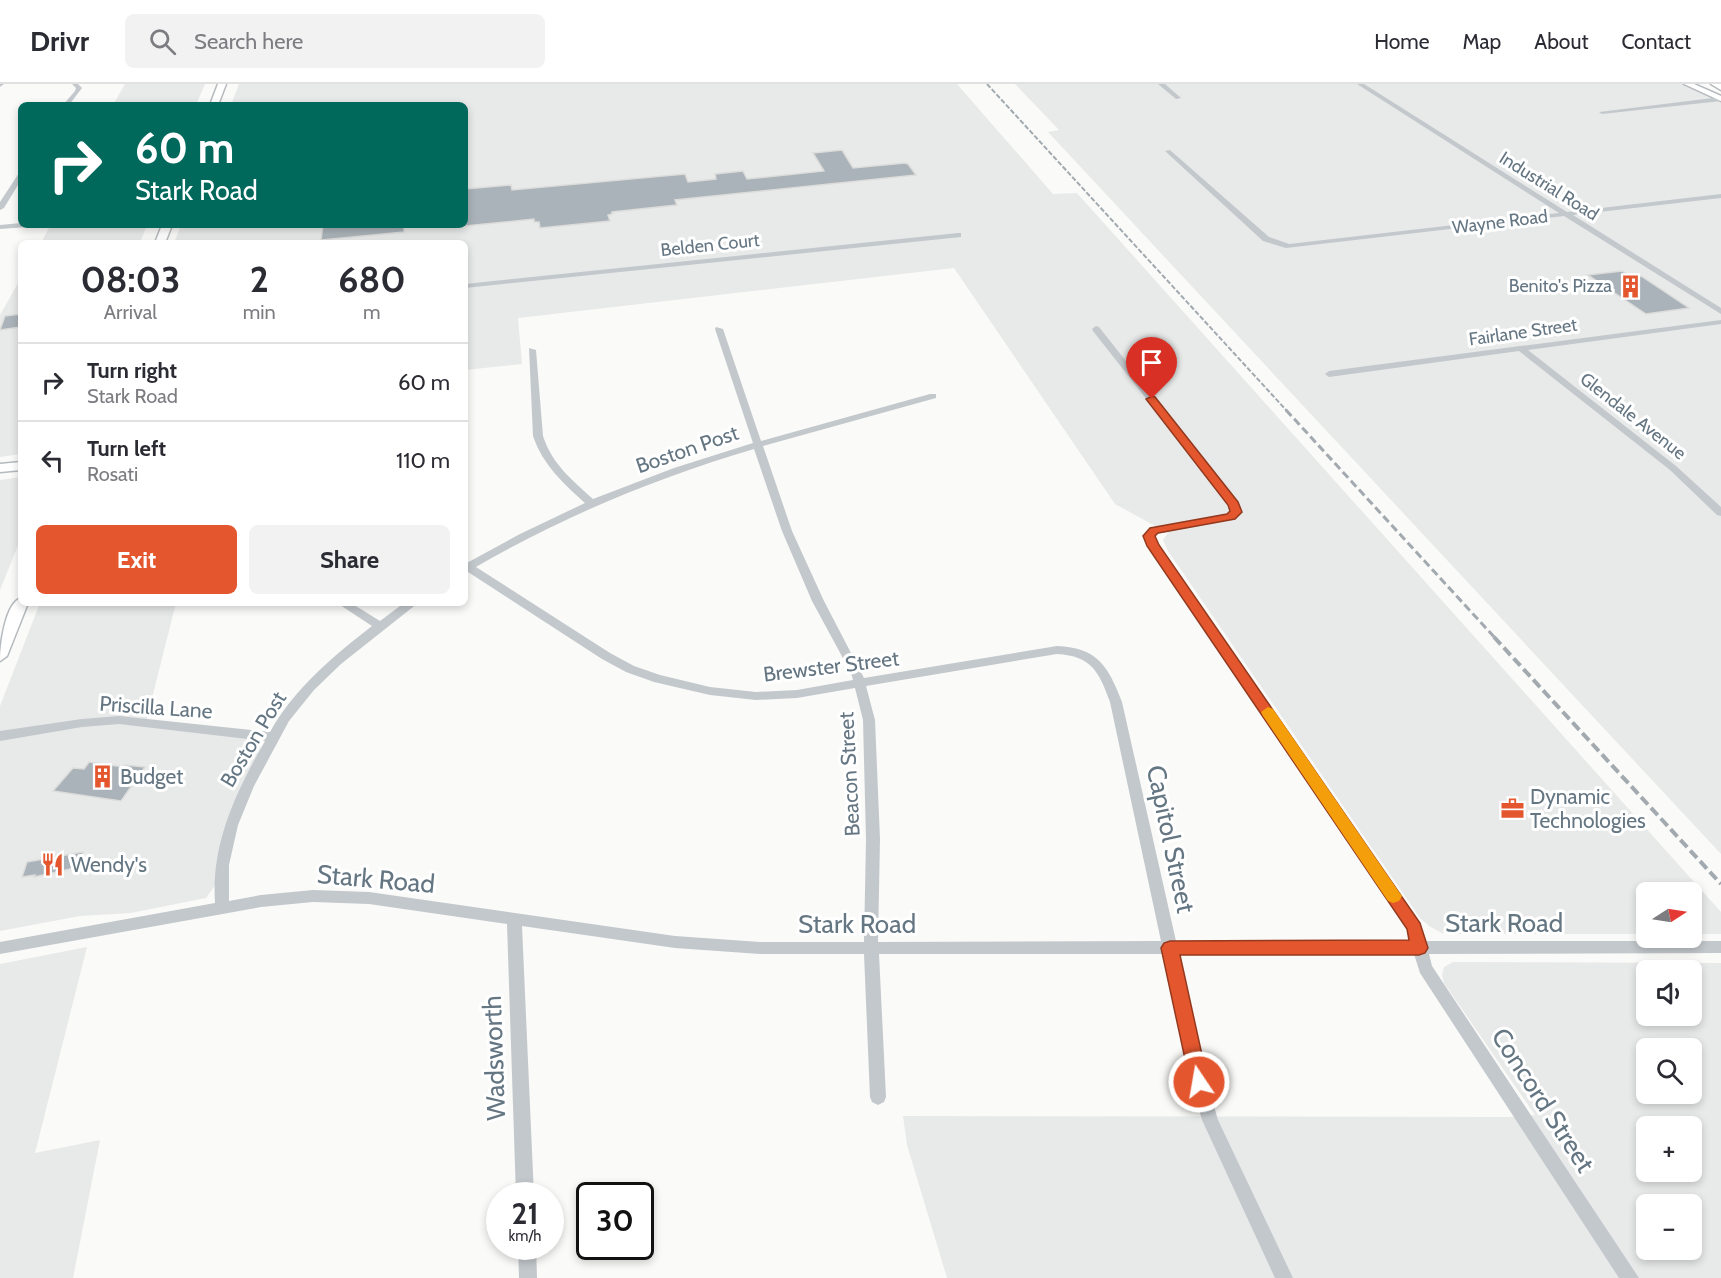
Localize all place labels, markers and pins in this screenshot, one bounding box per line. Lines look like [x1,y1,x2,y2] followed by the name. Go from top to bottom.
[1617,273,1643,299] building icon: Benito's Pizza
[1509,275,1612,297] place label: Benito's Pizza
[1126,337,1177,399] pin
[89,763,115,789] building icon: Budget
[120,764,183,789] place label: Budget
[1530,784,1646,833] place label: Dynamic Technologies
[1499,795,1525,821] office icon: Dynamic Technologies
[40,851,66,877] restaurant icon: Wendy's
[71,852,147,877] place label: Wendy's

